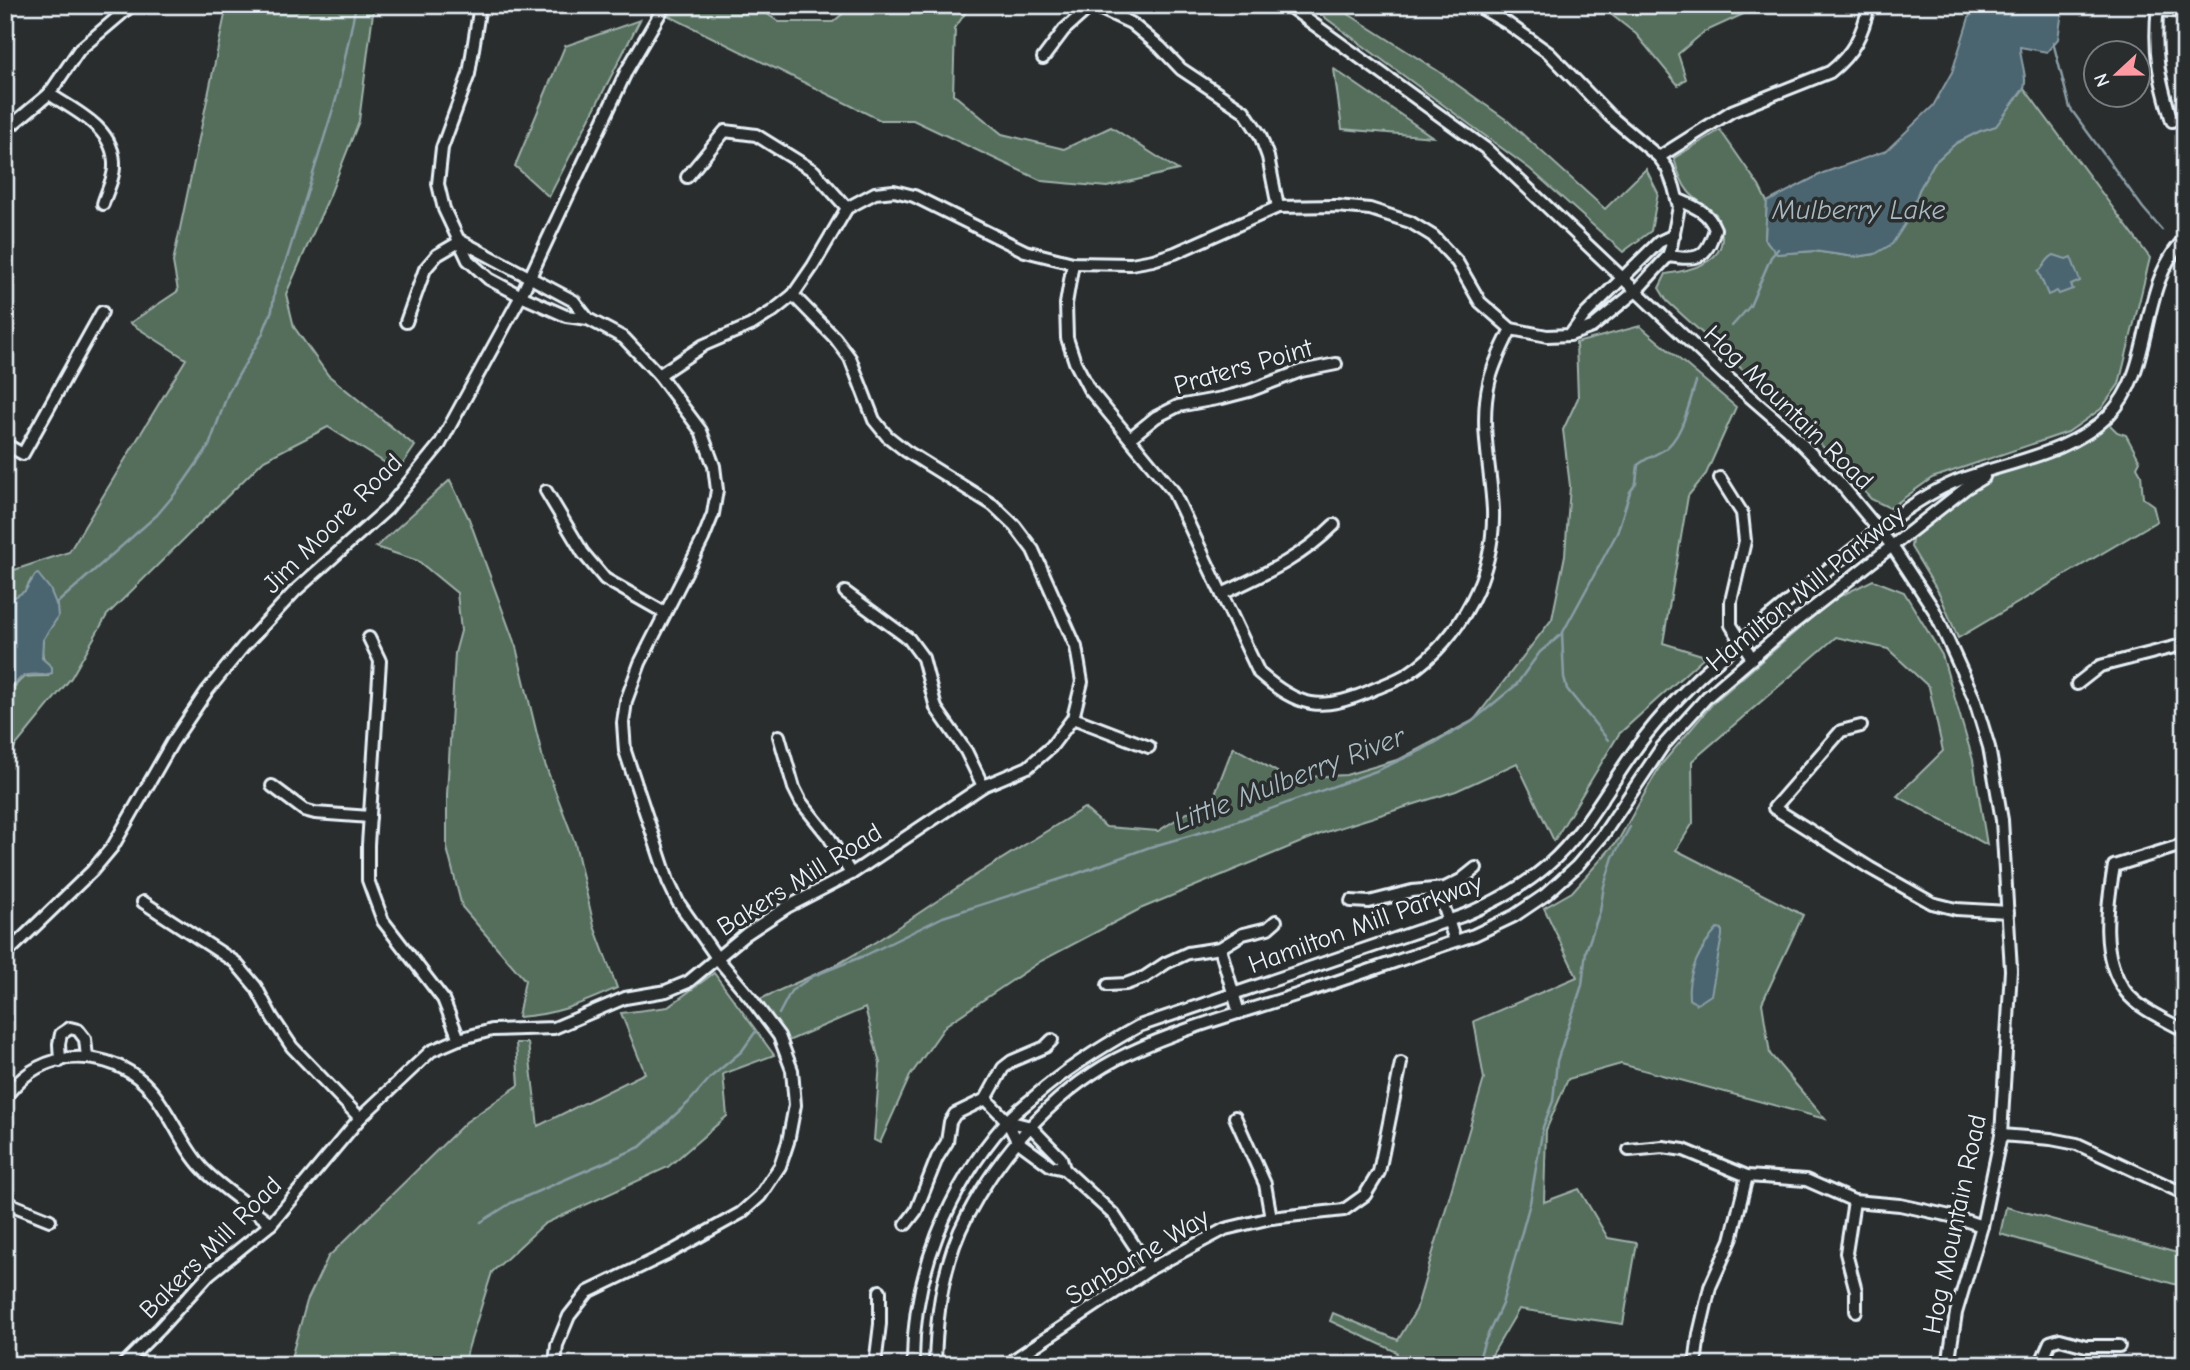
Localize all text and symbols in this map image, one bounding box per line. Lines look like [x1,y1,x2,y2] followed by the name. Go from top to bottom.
[2082,38,2152,108] north arrow
[2090,70,2115,90] text: N
[1771,194,1946,226] water label: Mulberry Lake
[1698,319,1879,496] street label: Hog Mountain Road
[1171,333,1317,401] street label: Praters Point
[257,448,409,600] street label: Jim Moore Road
[1700,499,1911,678] street label: Hamilton Mill Parkway
[1169,719,1411,838] water label: Little Mulberry River
[712,817,887,942] street label: Bakers Mill Road
[1244,868,1487,980] street label: Hamilton Mill Parkway
[1917,1112,1993,1337] street label: Hog Mountain Road
[134,1171,288,1325] street label: Bakers Mill Road
[1060,1202,1215,1311] street label: Sanborne Way

